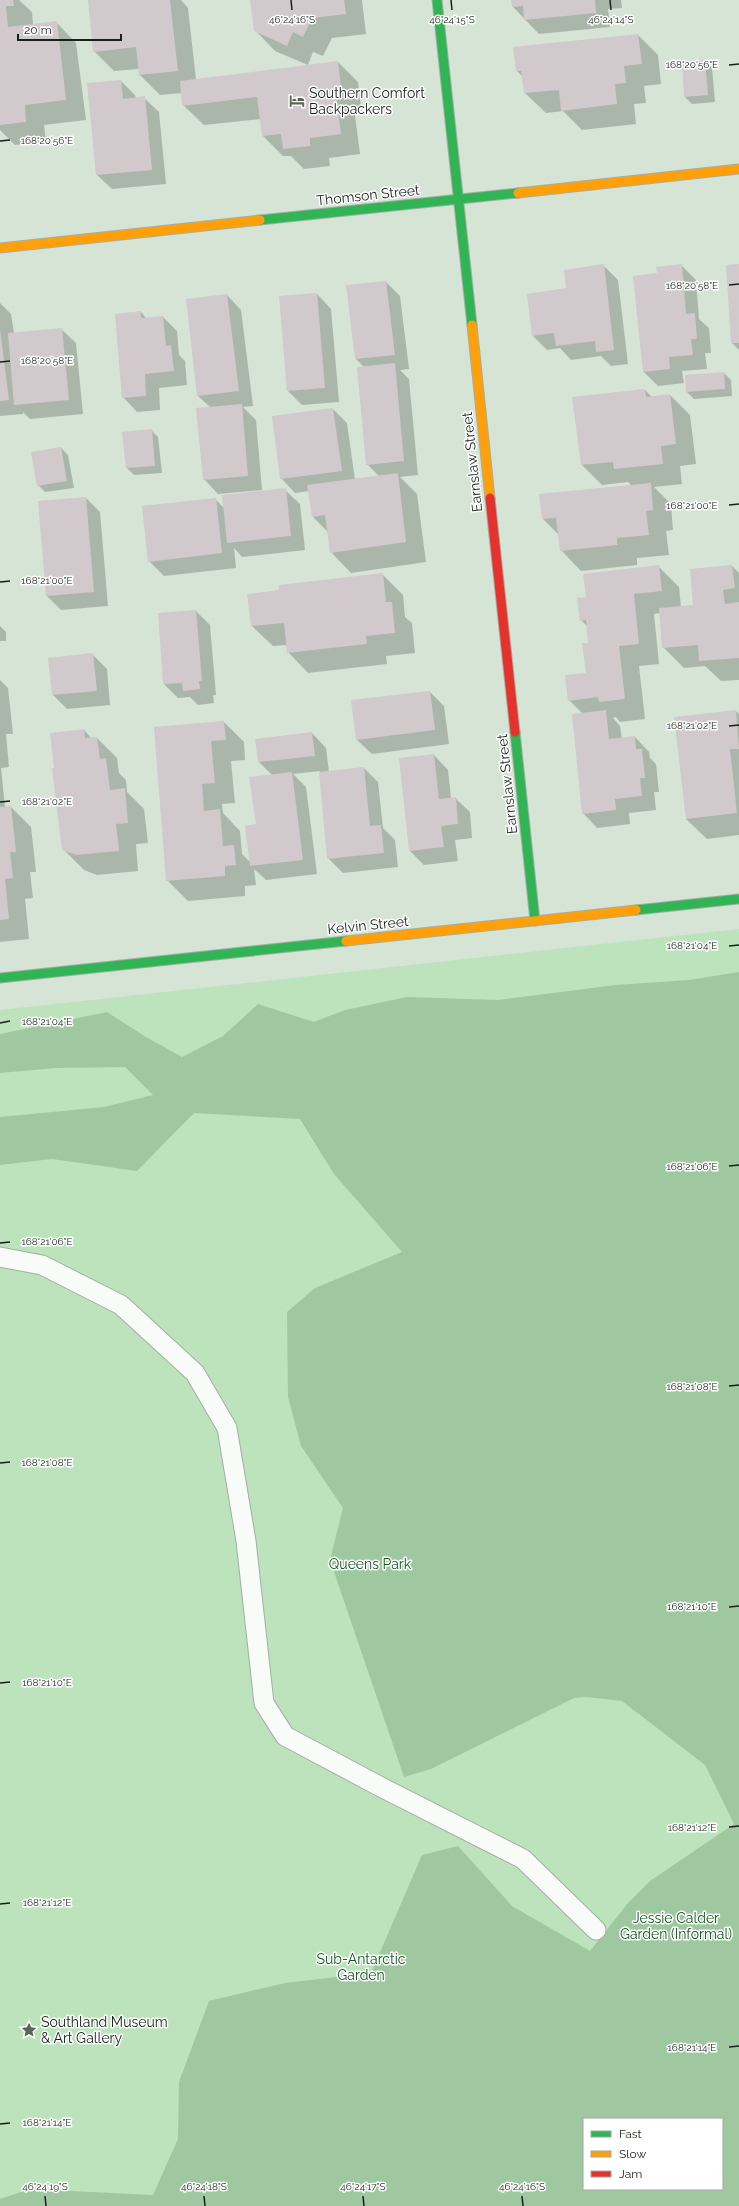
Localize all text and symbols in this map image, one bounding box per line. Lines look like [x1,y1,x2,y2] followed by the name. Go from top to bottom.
[269,14,315,25] text: 46°24'16"S
[429,14,475,25] text: 46°24'15"S
[588,14,634,25] text: 46°24'14"S
[18,16,121,42] scale bar
[24,23,52,37] text: 20 m
[666,59,718,70] text: 168°20'56"E
[309,85,425,117] place label: Southern Comfort Backpackers
[288,92,306,110] hotel icon: Southern Comfort Backpackers
[21,135,73,146] text: 168°20'56"E
[316,182,421,208] street label: Thomson Street
[666,280,718,291] text: 168°20'58"E
[21,355,73,366] text: 168°20'58"E
[459,411,485,513] street label: Earnslaw Street
[666,500,718,511] text: 168°21'00"E
[21,575,73,586] text: 168°21'00"E
[667,720,717,731] text: 168°21'02"E
[494,733,520,835] street label: Earnslaw Street
[22,796,72,807] text: 168°21'02"E
[327,913,410,937] street label: Kelvin Street
[667,940,717,951] text: 168°21'04"E
[22,1016,72,1027] text: 168°21'04"E
[666,1161,718,1172] text: 168°21'06"E
[21,1236,73,1247] text: 168°21'06"E
[666,1381,718,1392] text: 168°21'08"E
[21,1457,73,1468] text: 168°21'08"E
[329,1556,412,1572] park label: Queens Park
[667,1601,717,1612] text: 168°21'10"E
[22,1677,72,1688] text: 168°21'10"E
[668,1822,716,1833] text: 168°21'12"E
[23,1897,71,1908] text: 168°21'12"E
[620,1910,732,1942] park label: Jessie Calder Garden (Informal)
[317,1951,406,1983] park label: Sub-Antarctic Garden
[41,2014,168,2046] place label: Southland Museum & Art Gallery
[20,2021,38,2039] place icon: Southland Museum & Art Gallery
[668,2042,716,2053] text: 168°21'14"E
[23,2117,71,2128] text: 168°21'14"E
[583,2118,723,2190] legend
[619,2127,642,2141] text: Fast
[619,2147,646,2161] text: Slow
[619,2167,642,2181] text: Jam
[22,2181,68,2192] text: 46°24'19"S
[181,2181,227,2192] text: 46°24'18"S
[340,2181,386,2192] text: 46°24'17"S
[499,2181,545,2192] text: 46°24'16"S

